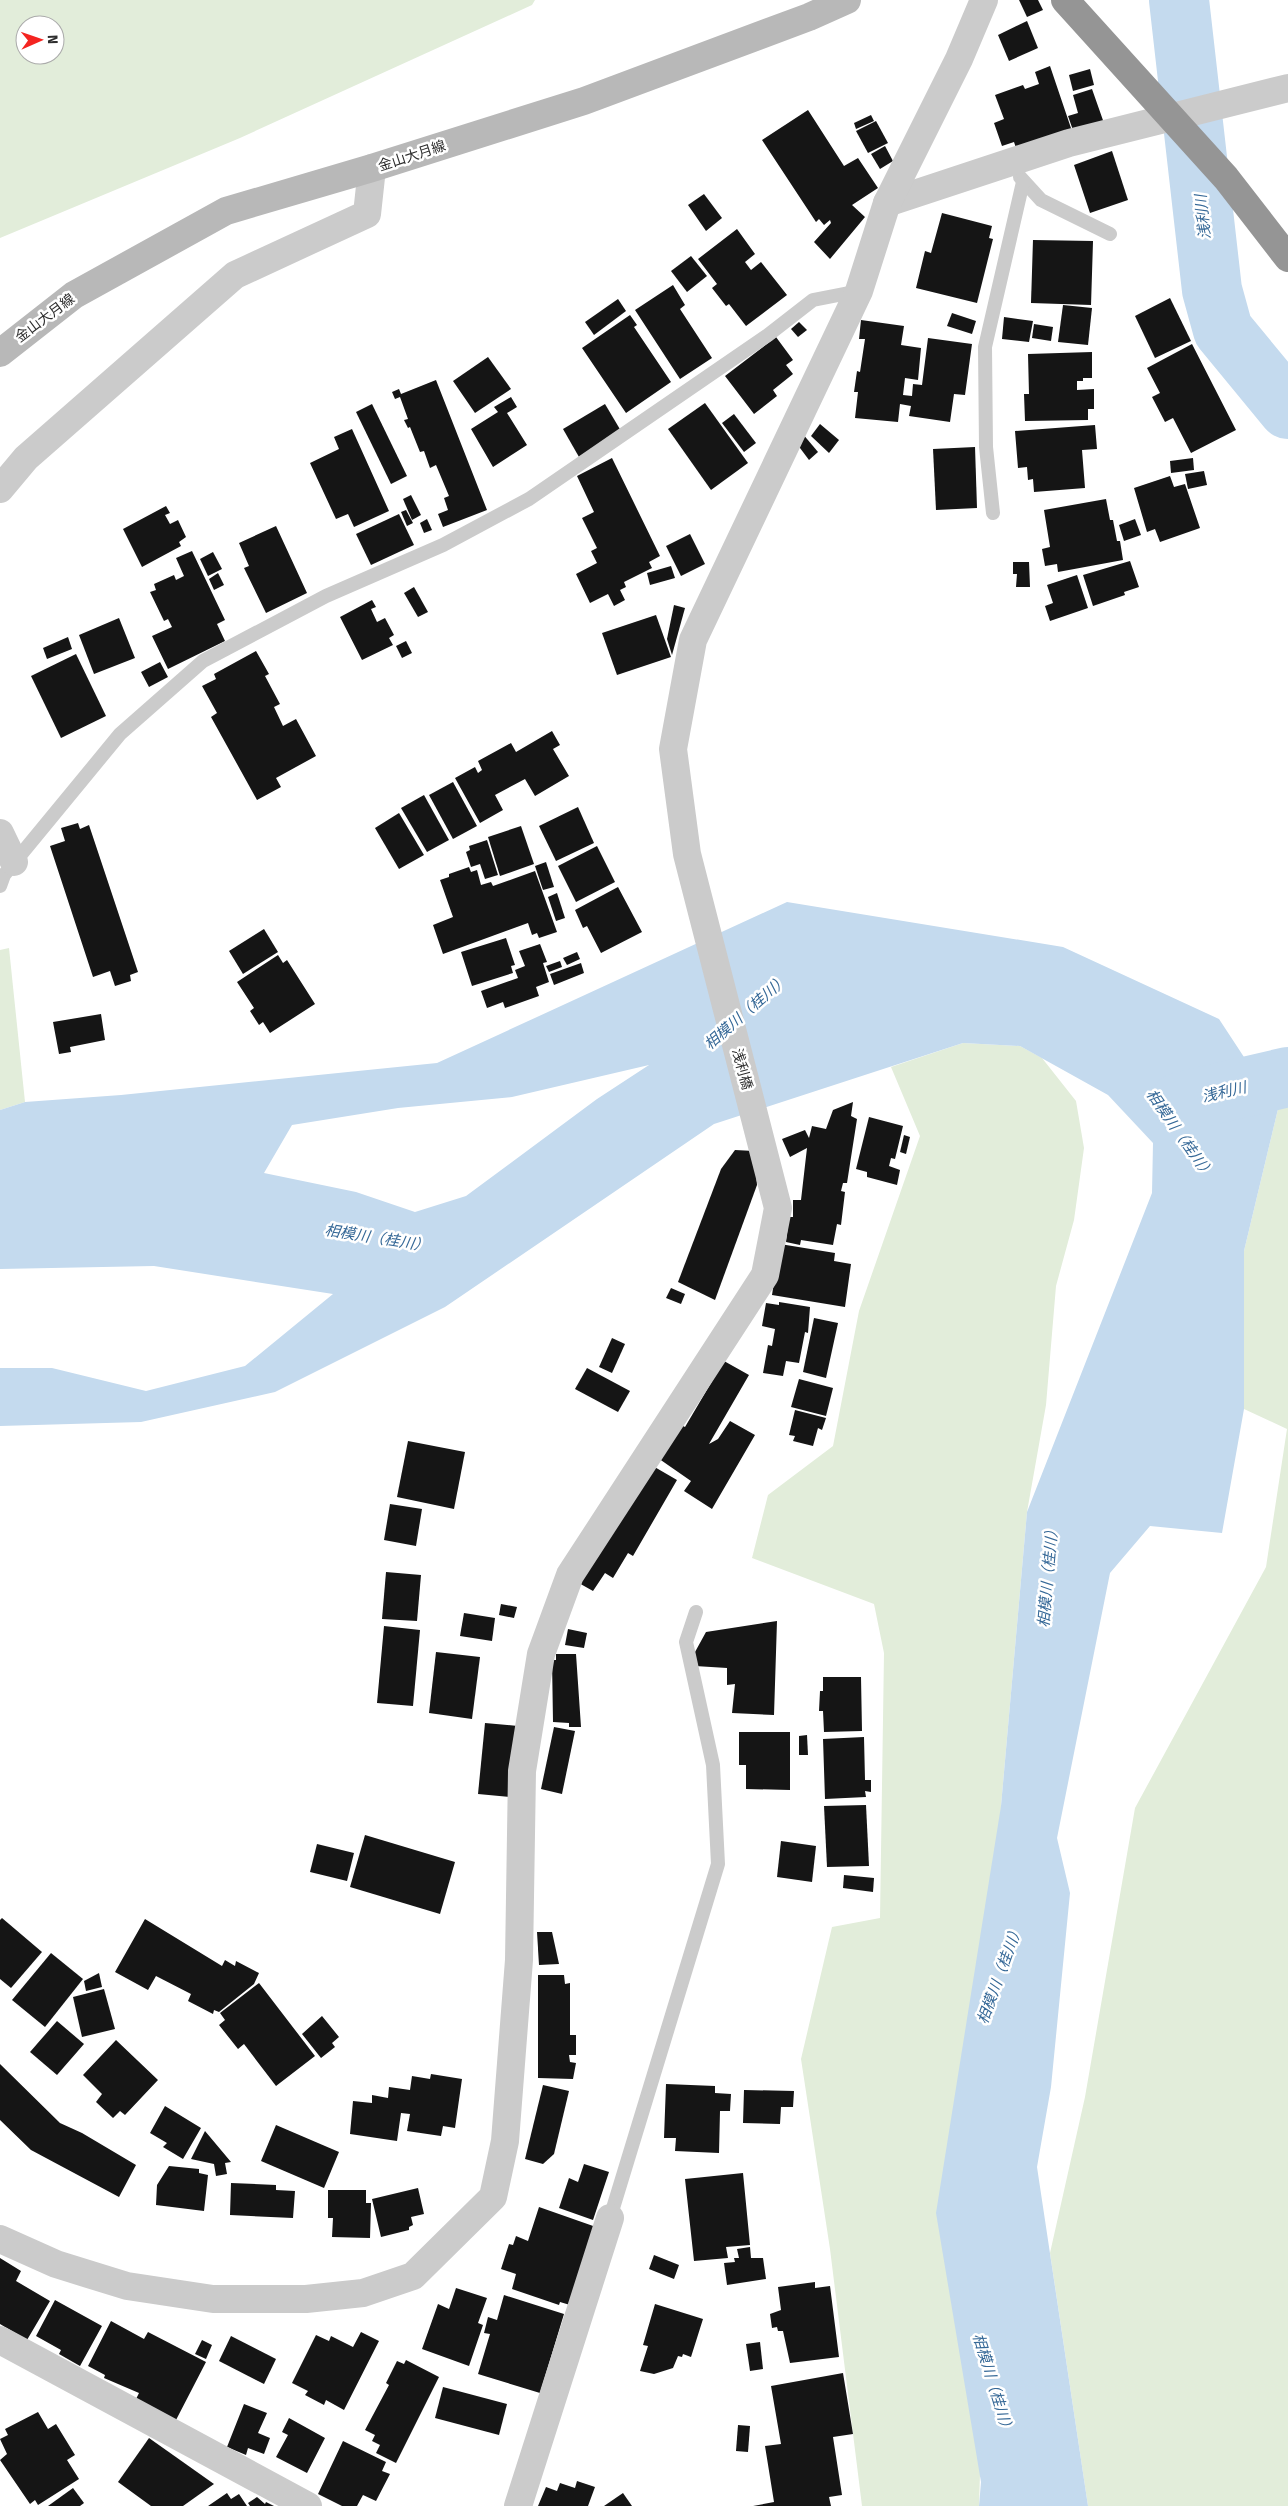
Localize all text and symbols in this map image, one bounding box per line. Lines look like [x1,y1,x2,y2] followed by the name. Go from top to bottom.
[15,15,65,65] north arrow
[44,35,61,45] text: N
[376,137,448,175] street label: 金山大月線
[1191,192,1214,240] water label: 浅利川
[12,290,78,346] street label: 金山大月線
[700,971,792,1053] water label: 相模川（桂川）
[728,1047,756,1091] street label: 浅利橋
[1200,1078,1250,1106] water label: 浅利川
[1143,1086,1217,1182] water label: 相模川（桂川）
[324,1221,430,1255] water label: 相模川（桂川）
[1034,1522,1062,1628] water label: 相模川（桂川）
[974,1922,1026,2026] water label: 相模川（桂川）
[969,2331,1017,2437] water label: 相模川（桂川）

